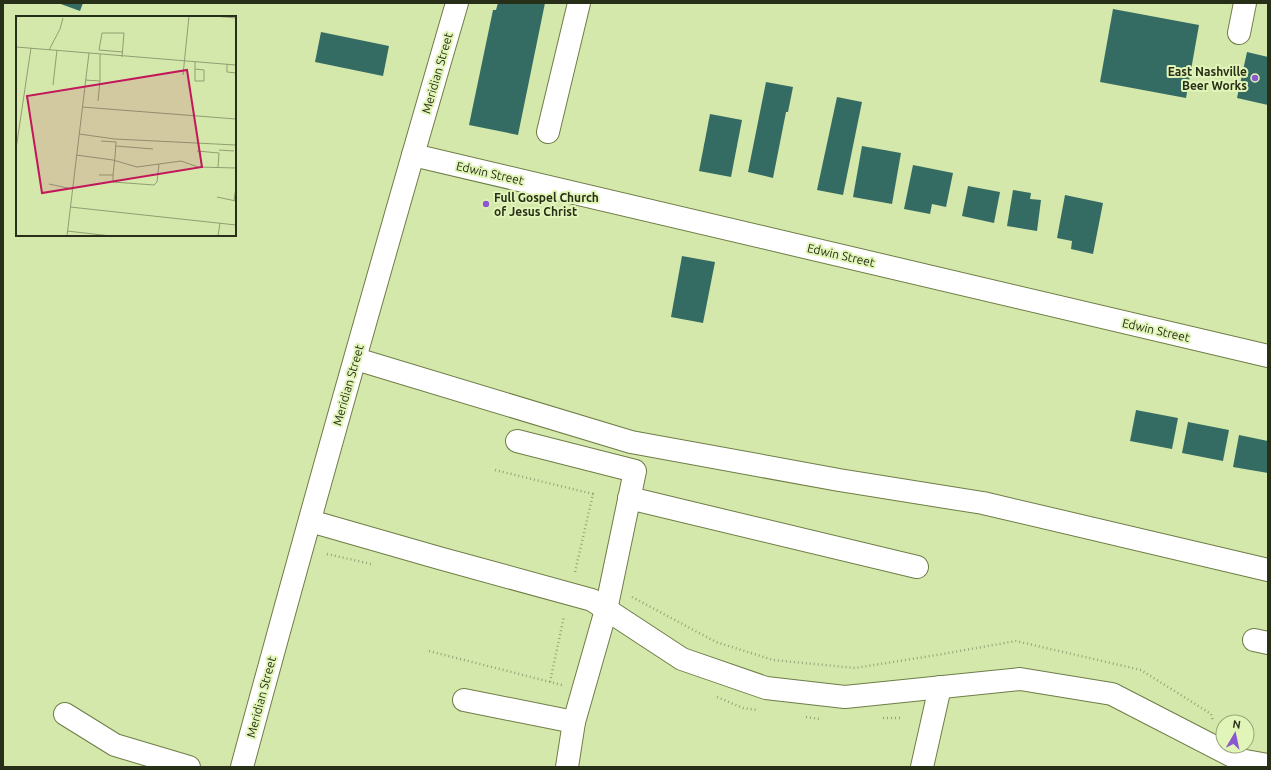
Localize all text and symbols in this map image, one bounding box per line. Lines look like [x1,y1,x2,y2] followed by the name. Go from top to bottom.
[16,16,236,236] inset map
[419,31,455,115] street label: Meridian Street
[1168,65,1247,92] place label: East Nashville Beer Works
[1250,73,1260,83] marker: East Nashville Beer Works
[455,159,525,187] street label: Edwin Street
[494,191,599,218] place label: Full Gospel Church of Jesus Christ
[481,199,491,209] marker: Full Gospel Church of Jesus Christ
[806,241,876,269] street label: Edwin Street
[1121,316,1191,344] street label: Edwin Street
[330,343,366,427] street label: Meridian Street
[244,655,278,739] street label: Meridian Street
[1215,714,1255,754] north arrow
[1232,718,1242,731] text: N

